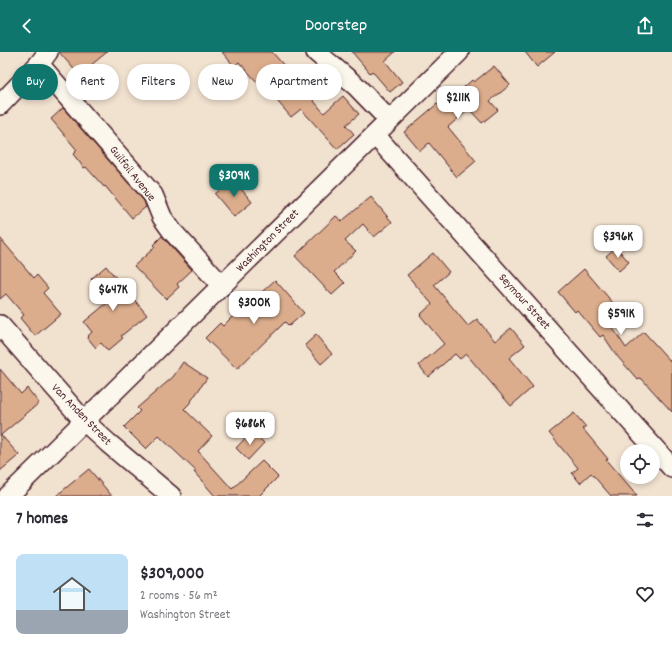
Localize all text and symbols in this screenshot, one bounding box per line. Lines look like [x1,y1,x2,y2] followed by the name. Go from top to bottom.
[305,14,367,39] text: Doorstep
[16,15,38,37] icon: back
[634,15,656,37] icon: share
[12,64,58,100] chip: Buy
[66,64,119,100] chip: Rent
[127,64,190,100] chip: Filters
[198,64,248,100] chip: New
[256,64,342,100] chip: Apartment
[430,86,486,120] pin: $211K
[446,89,470,108] text: $211K
[105,143,159,205] street label: Guilfoil Avenue
[206,164,262,198] pin: $309K
[218,167,250,186] text: $309K
[233,205,304,276] street label: Washington Street
[590,225,646,259] pin: $396K
[603,228,633,247] text: $396K
[494,270,554,334] street label: Seymour Street
[85,278,141,312] pin: $647K
[98,281,128,300] text: $647K
[226,291,282,325] pin: $300K
[238,294,270,313] text: $300K
[593,302,649,336] pin: $591K
[607,305,635,324] text: $591K
[47,380,115,450] street label: Van Anden Street
[222,412,278,446] pin: $686K
[235,415,265,434] text: $686K
[620,444,660,484] map controls
[620,444,660,484] button: locate
[16,508,68,532] text: 7 homes
[634,509,656,531] icon: filters
[140,563,204,587] text: $309,000
[48,570,96,618] icon: home
[634,583,656,605] icon: heart
[140,587,217,606] text: 2 rooms · 56 m²
[140,606,230,625] text: Washington Street

